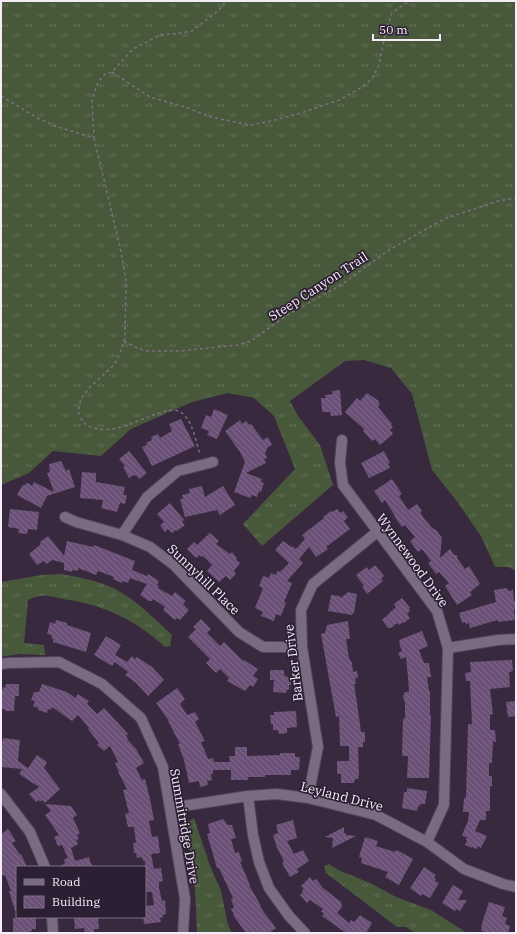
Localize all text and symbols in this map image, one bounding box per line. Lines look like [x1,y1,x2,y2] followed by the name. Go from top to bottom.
[373,16,440,42] scale bar
[379,22,408,37] text: 50 m
[265,248,371,325] street label: Steep Canyon Trail
[373,510,452,610] street label: Wynnewood Drive
[164,540,244,618] street label: Sunnyhill Place
[280,623,307,702] street label: Barker Drive
[166,767,203,885] street label: Summitridge Drive
[299,778,385,815] street label: Leyland Drive
[16,866,146,918] legend
[52,874,81,889] text: Road
[52,894,100,909] text: Building

